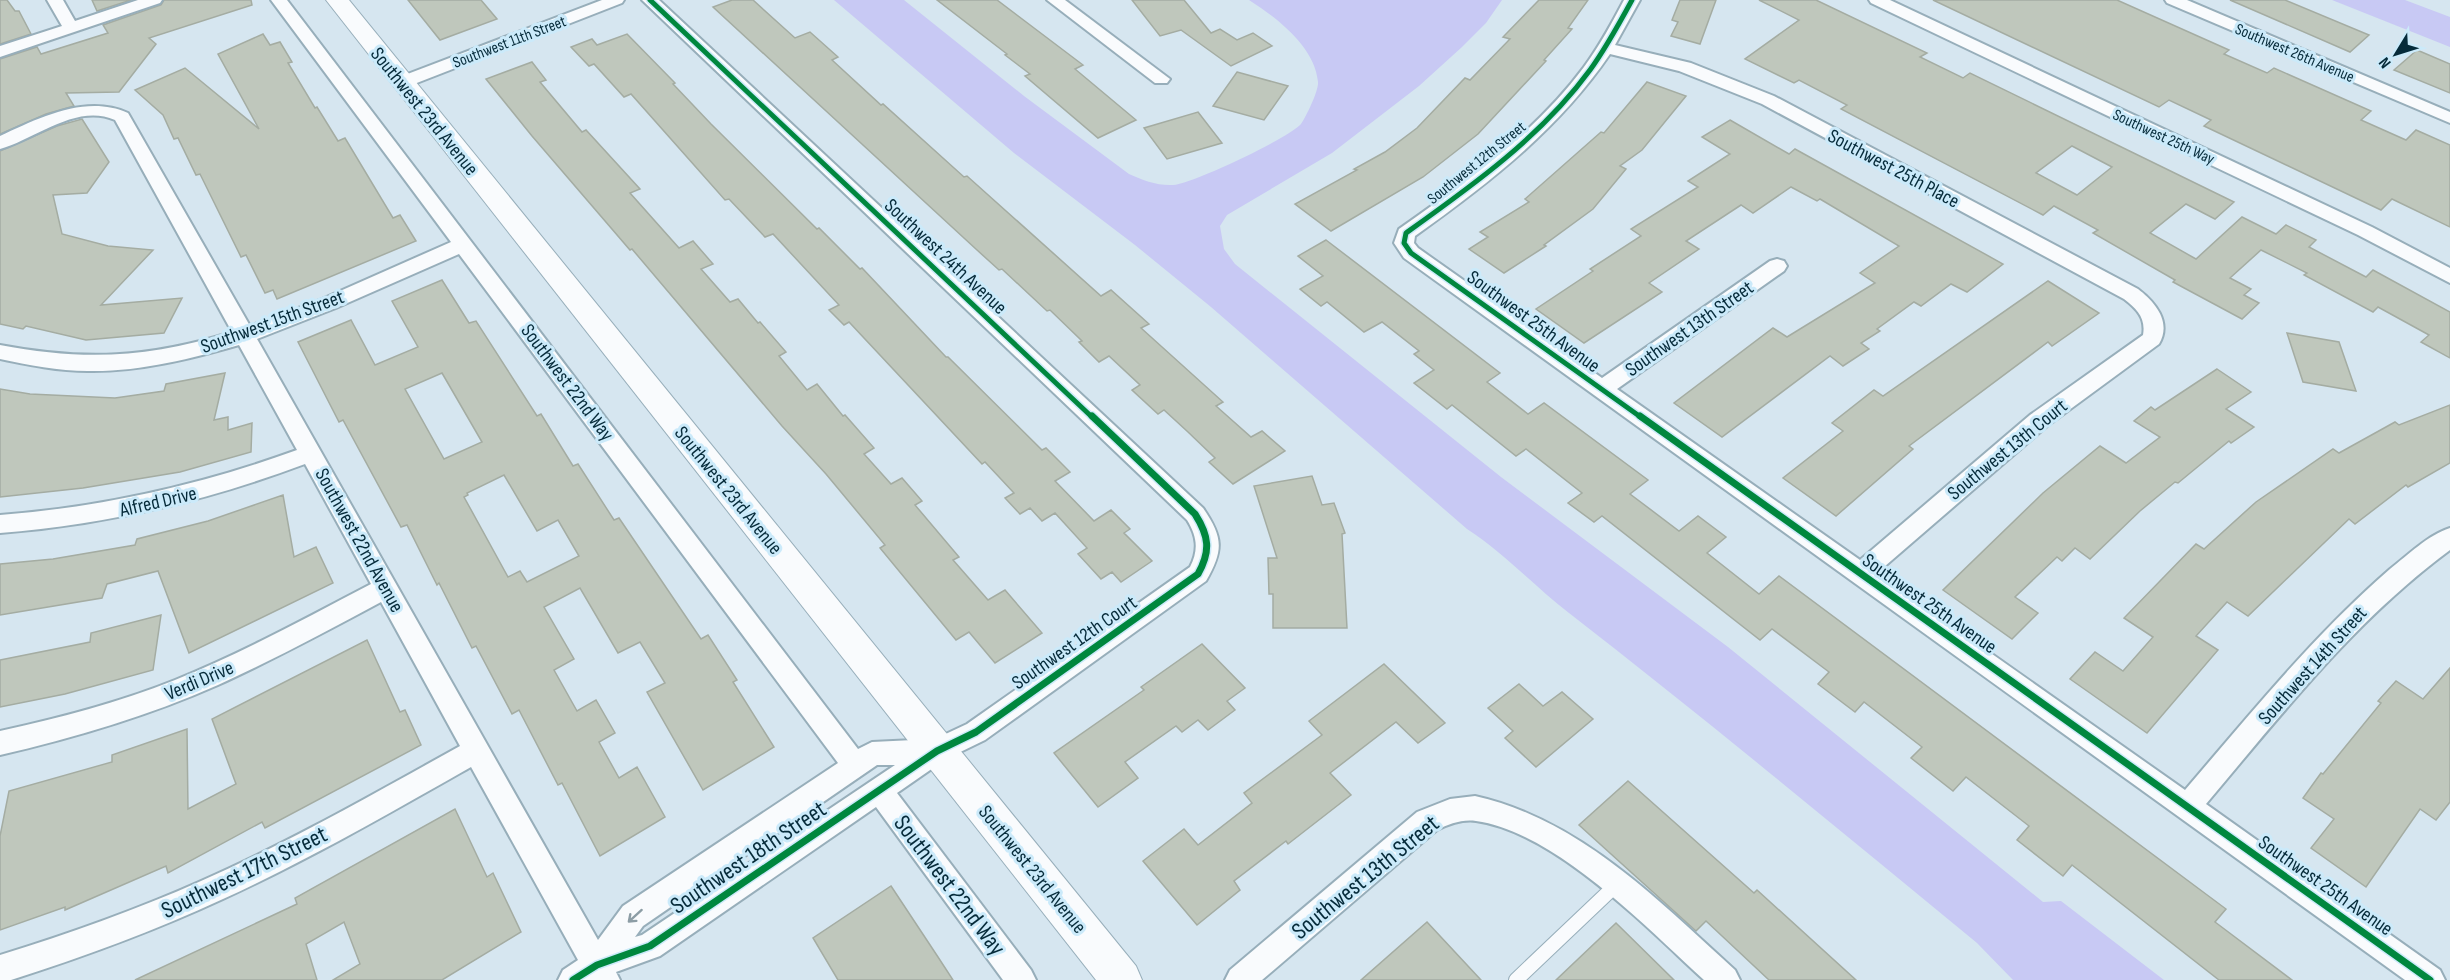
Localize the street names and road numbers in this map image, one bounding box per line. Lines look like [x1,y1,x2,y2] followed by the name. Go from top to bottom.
[450,12,569,73] street label: Southwest 11th Street
[2232,20,2357,87] street label: Southwest 26th Avenue
[365,43,483,181] street label: Southwest 23rd Avenue
[2110,106,2217,169] street label: Southwest 25th Way
[1424,118,1530,209] street label: Southwest 12th Street
[1824,124,1963,214] street label: Southwest 25th Place
[879,194,1012,320] street label: Southwest 24th Avenue
[1462,266,1605,378] street label: Southwest 25th Avenue
[1621,276,1758,382] street label: Southwest 13th Street
[197,285,347,359] street label: Southwest 15th Street
[516,320,619,446] street label: Southwest 22nd Way
[1943,394,2072,505] street label: Southwest 13th Court
[669,422,787,560] street label: Southwest 23rd Avenue
[310,464,409,617] street label: Southwest 22nd Avenue
[116,481,199,523] street label: Alfred Drive
[1858,549,2001,659] street label: Southwest 25th Avenue
[1007,591,1142,695] street label: Southwest 12th Court
[2253,602,2372,730] street label: Southwest 14th Street
[162,656,237,706] street label: Verdi Drive
[665,795,832,920] street label: Southwest 18th Street
[973,801,1091,939] street label: Southwest 23rd Avenue
[1286,809,1445,946] street label: Southwest 13th Street
[888,810,1012,961] street label: Southwest 22nd Way
[157,820,332,925] street label: Southwest 17th Street
[2254,831,2397,941] street label: Southwest 25th Avenue

